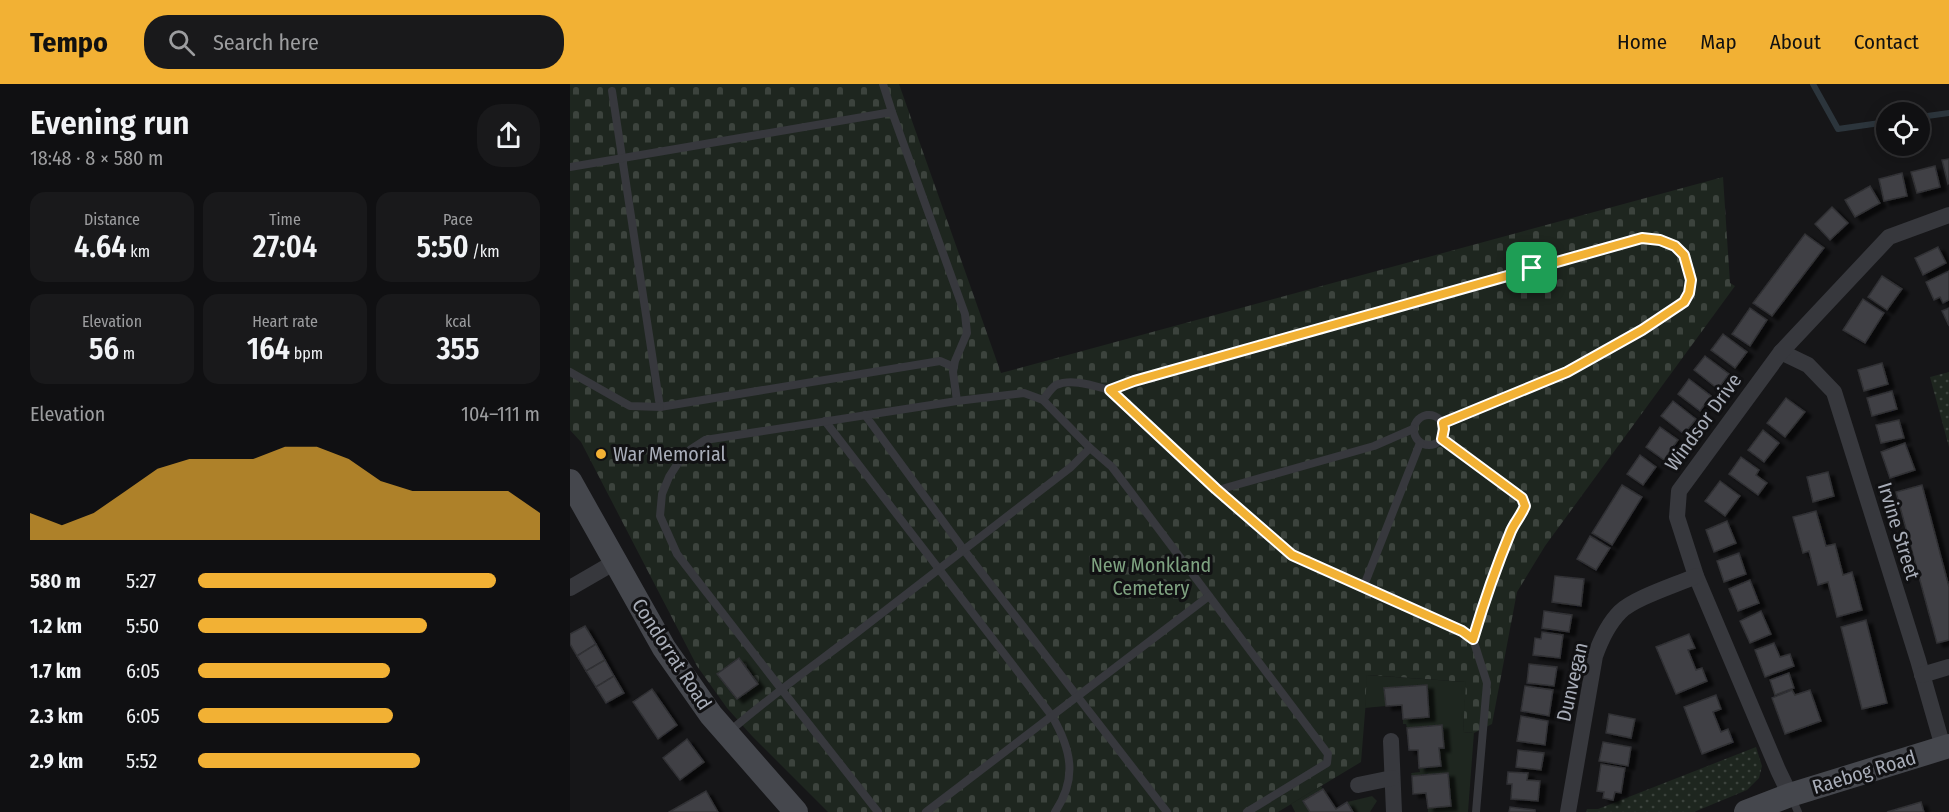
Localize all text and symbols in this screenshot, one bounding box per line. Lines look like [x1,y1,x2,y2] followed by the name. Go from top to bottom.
[144,15,564,69] search box
[30,26,108,59] text: Tempo
[165,26,198,59] icon: search
[213,29,319,56] text: Search here
[1617,29,1667,55] text: Home
[1700,29,1737,55] text: Map
[1770,29,1821,55] text: About
[1854,29,1919,55] text: Contact
[1876,102,1930,156] map controls
[1876,102,1930,156] button: locate
[30,103,190,143] text: Evening run
[477,104,540,167] button: share
[30,146,163,170] text: 18:48 · 8 × 580 m
[84,210,140,229] text: Distance
[269,210,301,229] text: Time
[443,210,473,229] text: Pace
[74,229,126,265] text: 4.64
[253,229,317,265] text: 27:04
[416,229,469,265] text: 5:50
[126,242,150,261] text: km
[469,242,500,261] text: /km
[1506,242,1557,293] pin
[1515,251,1548,284] icon: arrive
[82,312,142,331] text: Elevation
[252,312,318,331] text: Heart rate
[445,312,471,331] text: kcal
[89,331,119,367] text: 56
[247,331,290,367] text: 164
[437,331,479,367] text: 355
[119,344,135,363] text: m
[290,344,323,363] text: bpm
[1660,369,1746,475] street label: Windsor Drive
[30,402,105,426] text: Elevation
[461,402,540,426] text: 104–111 m
[613,442,726,466] place label: War Memorial
[594,447,608,461] marker: War Memorial
[1873,479,1925,583] street label: Irvine Street
[1091,553,1211,600] park label: New Monkland Cemetery
[30,569,81,593] text: 580 m
[126,569,156,593] text: 5:27
[627,594,717,714] street label: Condorrat Road
[30,614,82,638] text: 1.2 km
[126,614,159,638] text: 5:50
[1551,640,1593,724] street label: Dunvegan
[30,659,81,683] text: 1.7 km
[126,659,160,683] text: 6:05
[30,704,83,728] text: 2.3 km
[126,704,160,728] text: 6:05
[1809,745,1919,799] street label: Raebog Road
[30,749,83,773] text: 2.9 km
[126,749,157,773] text: 5:52

